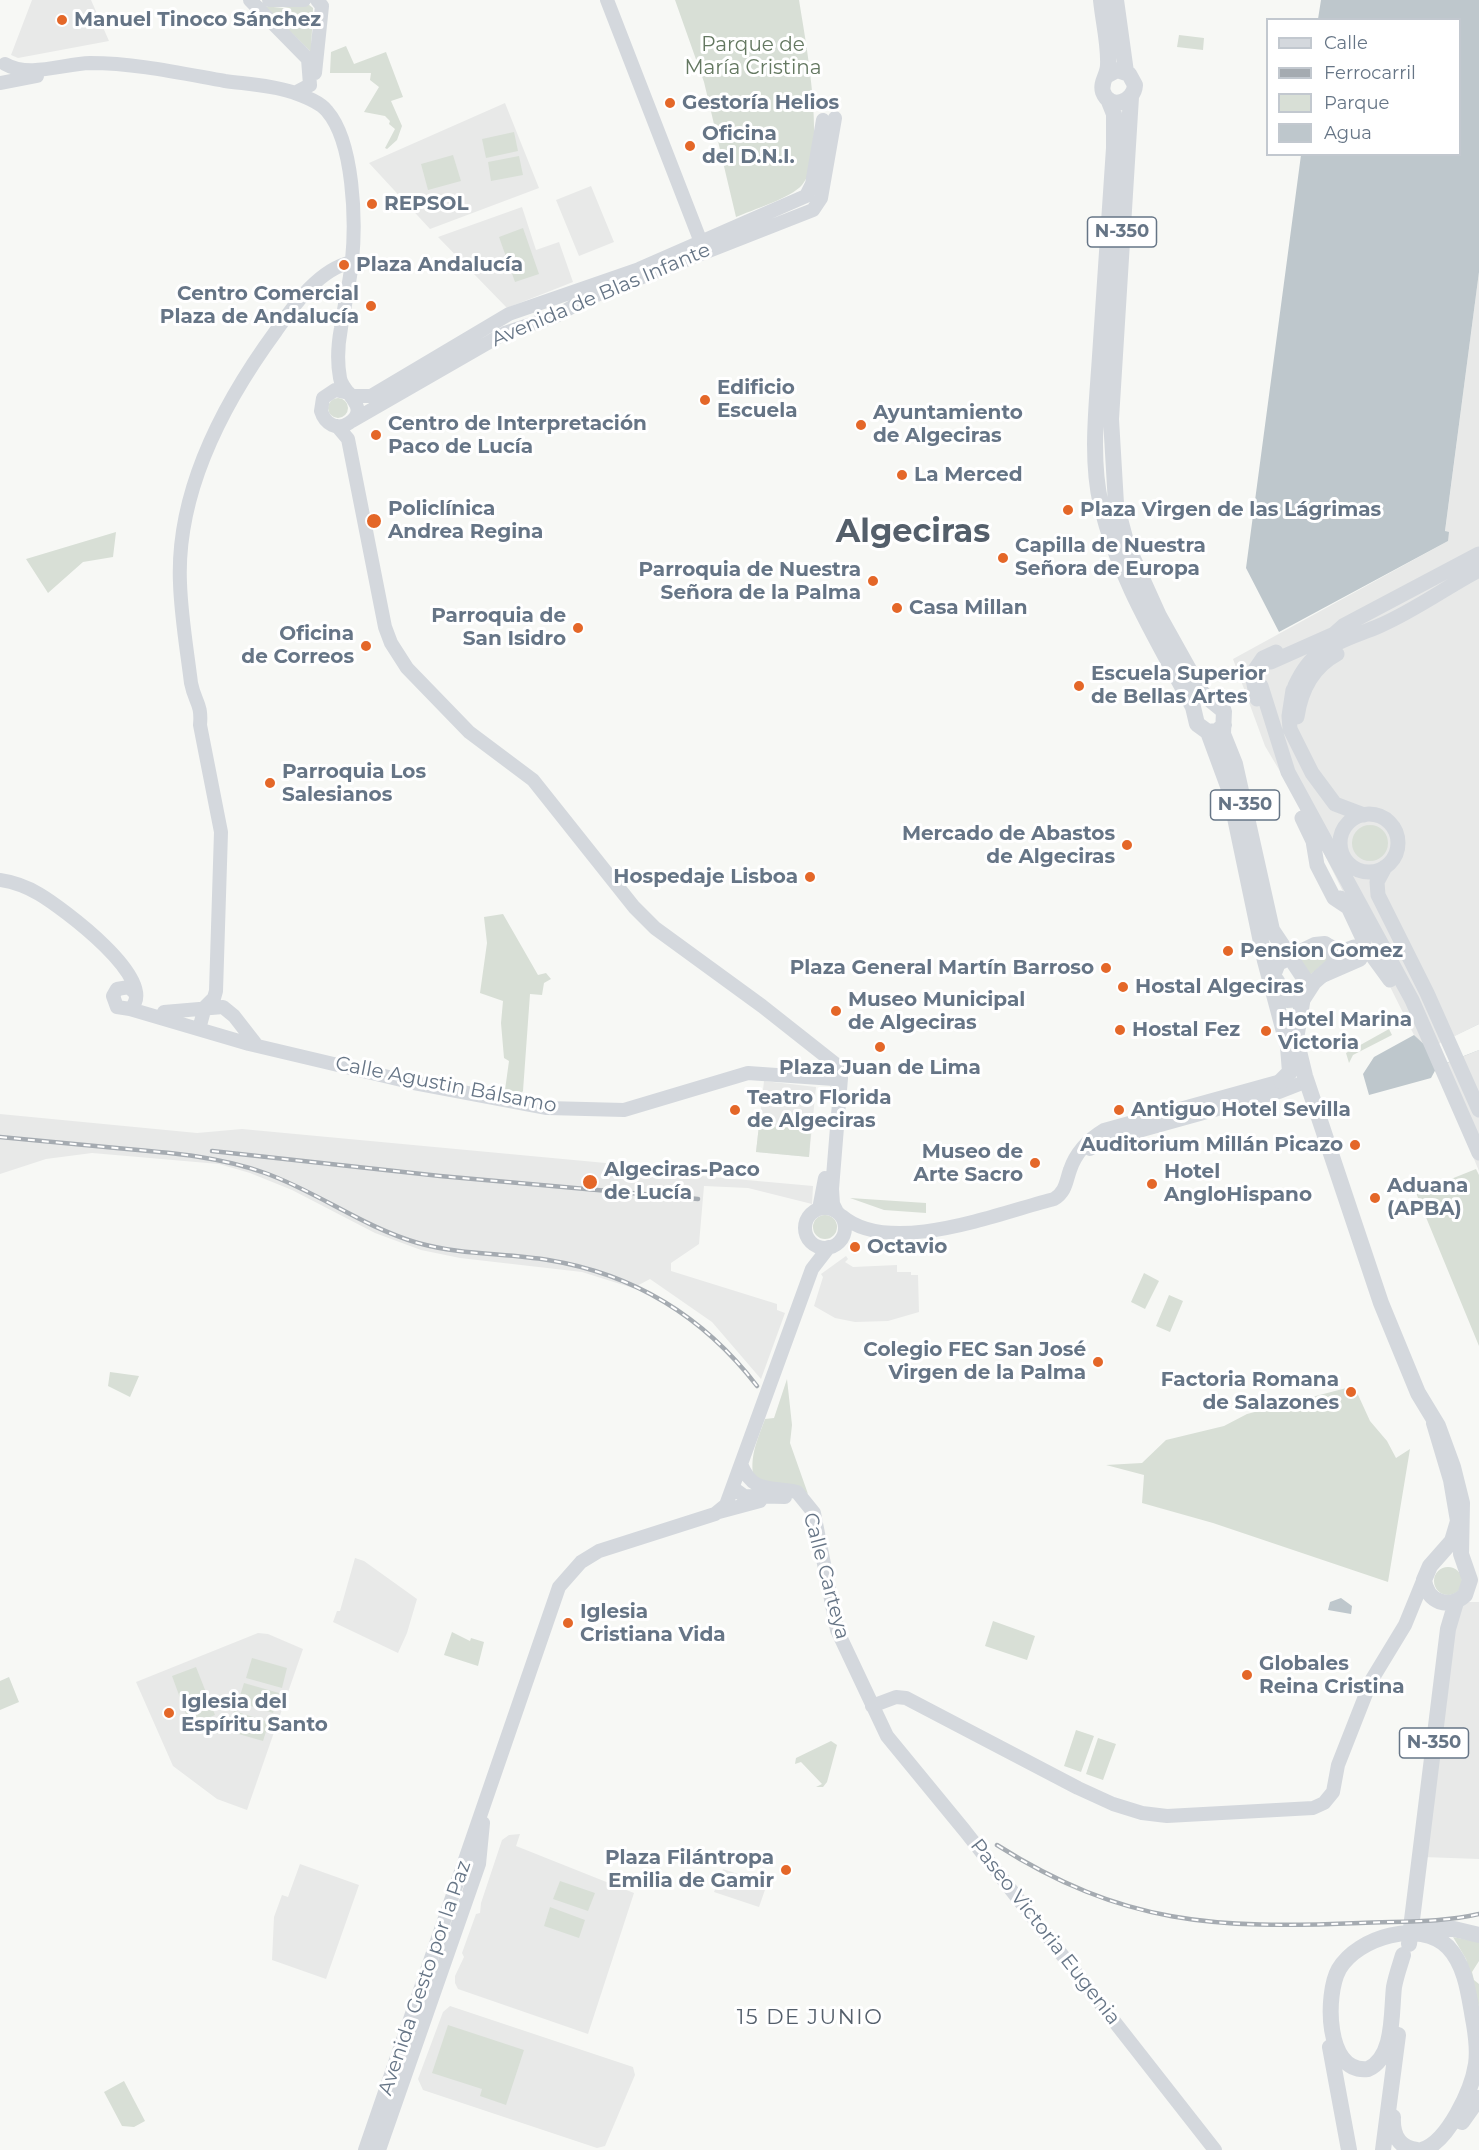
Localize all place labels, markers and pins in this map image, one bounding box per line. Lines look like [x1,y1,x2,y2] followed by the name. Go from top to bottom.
[74,8,321,32] place label: Manuel Tinoco Sánchez
[55,13,69,27] marker: Manuel Tinoco Sánchez
[682,91,839,115] place label: Gestoría Helios
[663,96,677,110] marker: Gestoría Helios
[702,122,795,169] place label: Oficina del D.N.I.
[683,139,697,153] marker: Oficina del D.N.I.
[384,192,468,216] place label: REPSOL
[365,197,379,211] marker: REPSOL
[356,253,523,277] place label: Plaza Andalucía
[337,258,351,272] marker: Plaza Andalucía
[160,282,359,329] place label: Centro Comercial Plaza de Andalucía
[364,299,378,313] marker: Centro Comercial Plaza de Andalucía
[717,376,798,423] place label: Edificio Escuela
[698,393,712,407] marker: Edificio Escuela
[873,401,1023,448] place label: Ayuntamiento de Algeciras
[388,412,647,459] place label: Centro de Interpretación Paco de Lucía
[854,418,868,432] marker: Ayuntamiento de Algeciras
[369,428,383,442] marker: Centro de Interpretación Paco de Lucía
[914,463,1022,487] place label: La Merced
[895,468,909,482] marker: La Merced
[388,497,543,544] place label: Policlínica Andrea Regina
[1080,498,1381,522] place label: Plaza Virgen de las Lágrimas
[1061,503,1075,517] marker: Plaza Virgen de las Lágrimas
[365,512,383,530] marker: Policlínica Andrea Regina
[1015,534,1206,581] place label: Capilla de Nuestra Señora de Europa
[996,551,1010,565] marker: Capilla de Nuestra Señora de Europa
[639,558,861,605] place label: Parroquia de Nuestra Señora de la Palma
[866,574,880,588] marker: Parroquia de Nuestra Señora de la Palma
[909,596,1028,620] place label: Casa Millan
[890,601,904,615] marker: Casa Millan
[431,604,566,651] place label: Parroquia de San Isidro
[571,621,585,635] marker: Parroquia de San Isidro
[241,622,354,669] place label: Oficina de Correos
[359,639,373,653] marker: Oficina de Correos
[1091,662,1266,709] place label: Escuela Superior de Bellas Artes
[1072,679,1086,693] marker: Escuela Superior de Bellas Artes
[282,760,426,807] place label: Parroquia Los Salesianos
[263,776,277,790] marker: Parroquia Los Salesianos
[902,822,1115,869] place label: Mercado de Abastos de Algeciras
[1120,838,1134,852] marker: Mercado de Abastos de Algeciras
[613,865,798,889] place label: Hospedaje Lisboa
[803,870,817,884] marker: Hospedaje Lisboa
[1240,939,1403,963] place label: Pension Gomez
[1221,944,1235,958] marker: Pension Gomez
[790,956,1094,980] place label: Plaza General Martín Barroso
[1099,961,1113,975] marker: Plaza General Martín Barroso
[1135,975,1304,999] place label: Hostal Algeciras
[1116,980,1130,994] marker: Hostal Algeciras
[848,988,1025,1035] place label: Museo Municipal de Algeciras
[829,1004,843,1018] marker: Museo Municipal de Algeciras
[1278,1008,1412,1055] place label: Hotel Marina Victoria
[1132,1018,1240,1042] place label: Hostal Fez
[1113,1023,1127,1037] marker: Hostal Fez
[1259,1024,1273,1038] marker: Hotel Marina Victoria
[873,1040,887,1054] marker: Plaza Juan de Lima
[779,1056,981,1080] place label: Plaza Juan de Lima
[747,1086,891,1133] place label: Teatro Florida de Algeciras
[1131,1098,1351,1122] place label: Antiguo Hotel Sevilla
[728,1103,742,1117] marker: Teatro Florida de Algeciras
[1112,1103,1126,1117] marker: Antiguo Hotel Sevilla
[1080,1133,1343,1157] place label: Auditorium Millán Picazo
[1348,1138,1362,1152] marker: Auditorium Millán Picazo
[914,1140,1023,1187] place label: Museo de Arte Sacro
[1028,1156,1042,1170] marker: Museo de Arte Sacro
[604,1158,760,1205] place label: Algeciras-Paco de Lucía
[1164,1160,1312,1207] place label: Hotel AngloHispano
[581,1173,599,1191] marker: Algeciras-Paco de Lucía
[1387,1174,1468,1221] place label: Aduana (APBA)
[1145,1177,1159,1191] marker: Hotel AngloHispano
[1368,1191,1382,1205] marker: Aduana (APBA)
[867,1235,947,1259] place label: Octavio
[848,1240,862,1254] marker: Octavio
[863,1338,1086,1385] place label: Colegio FEC San José Virgen de la Palma
[1091,1355,1105,1369] marker: Colegio FEC San José Virgen de la Palma
[1161,1368,1339,1415] place label: Factoria Romana de Salazones
[1344,1385,1358,1399] marker: Factoria Romana de Salazones
[580,1600,726,1647] place label: Iglesia Cristiana Vida
[561,1616,575,1630] marker: Iglesia Cristiana Vida
[1259,1652,1405,1699] place label: Globales Reina Cristina
[1240,1668,1254,1682] marker: Globales Reina Cristina
[181,1690,328,1737] place label: Iglesia del Espíritu Santo
[162,1706,176,1720] marker: Iglesia del Espíritu Santo
[605,1846,774,1893] place label: Plaza Filántropa Emilia de Gamir
[779,1863,793,1877] marker: Plaza Filántropa Emilia de Gamir

